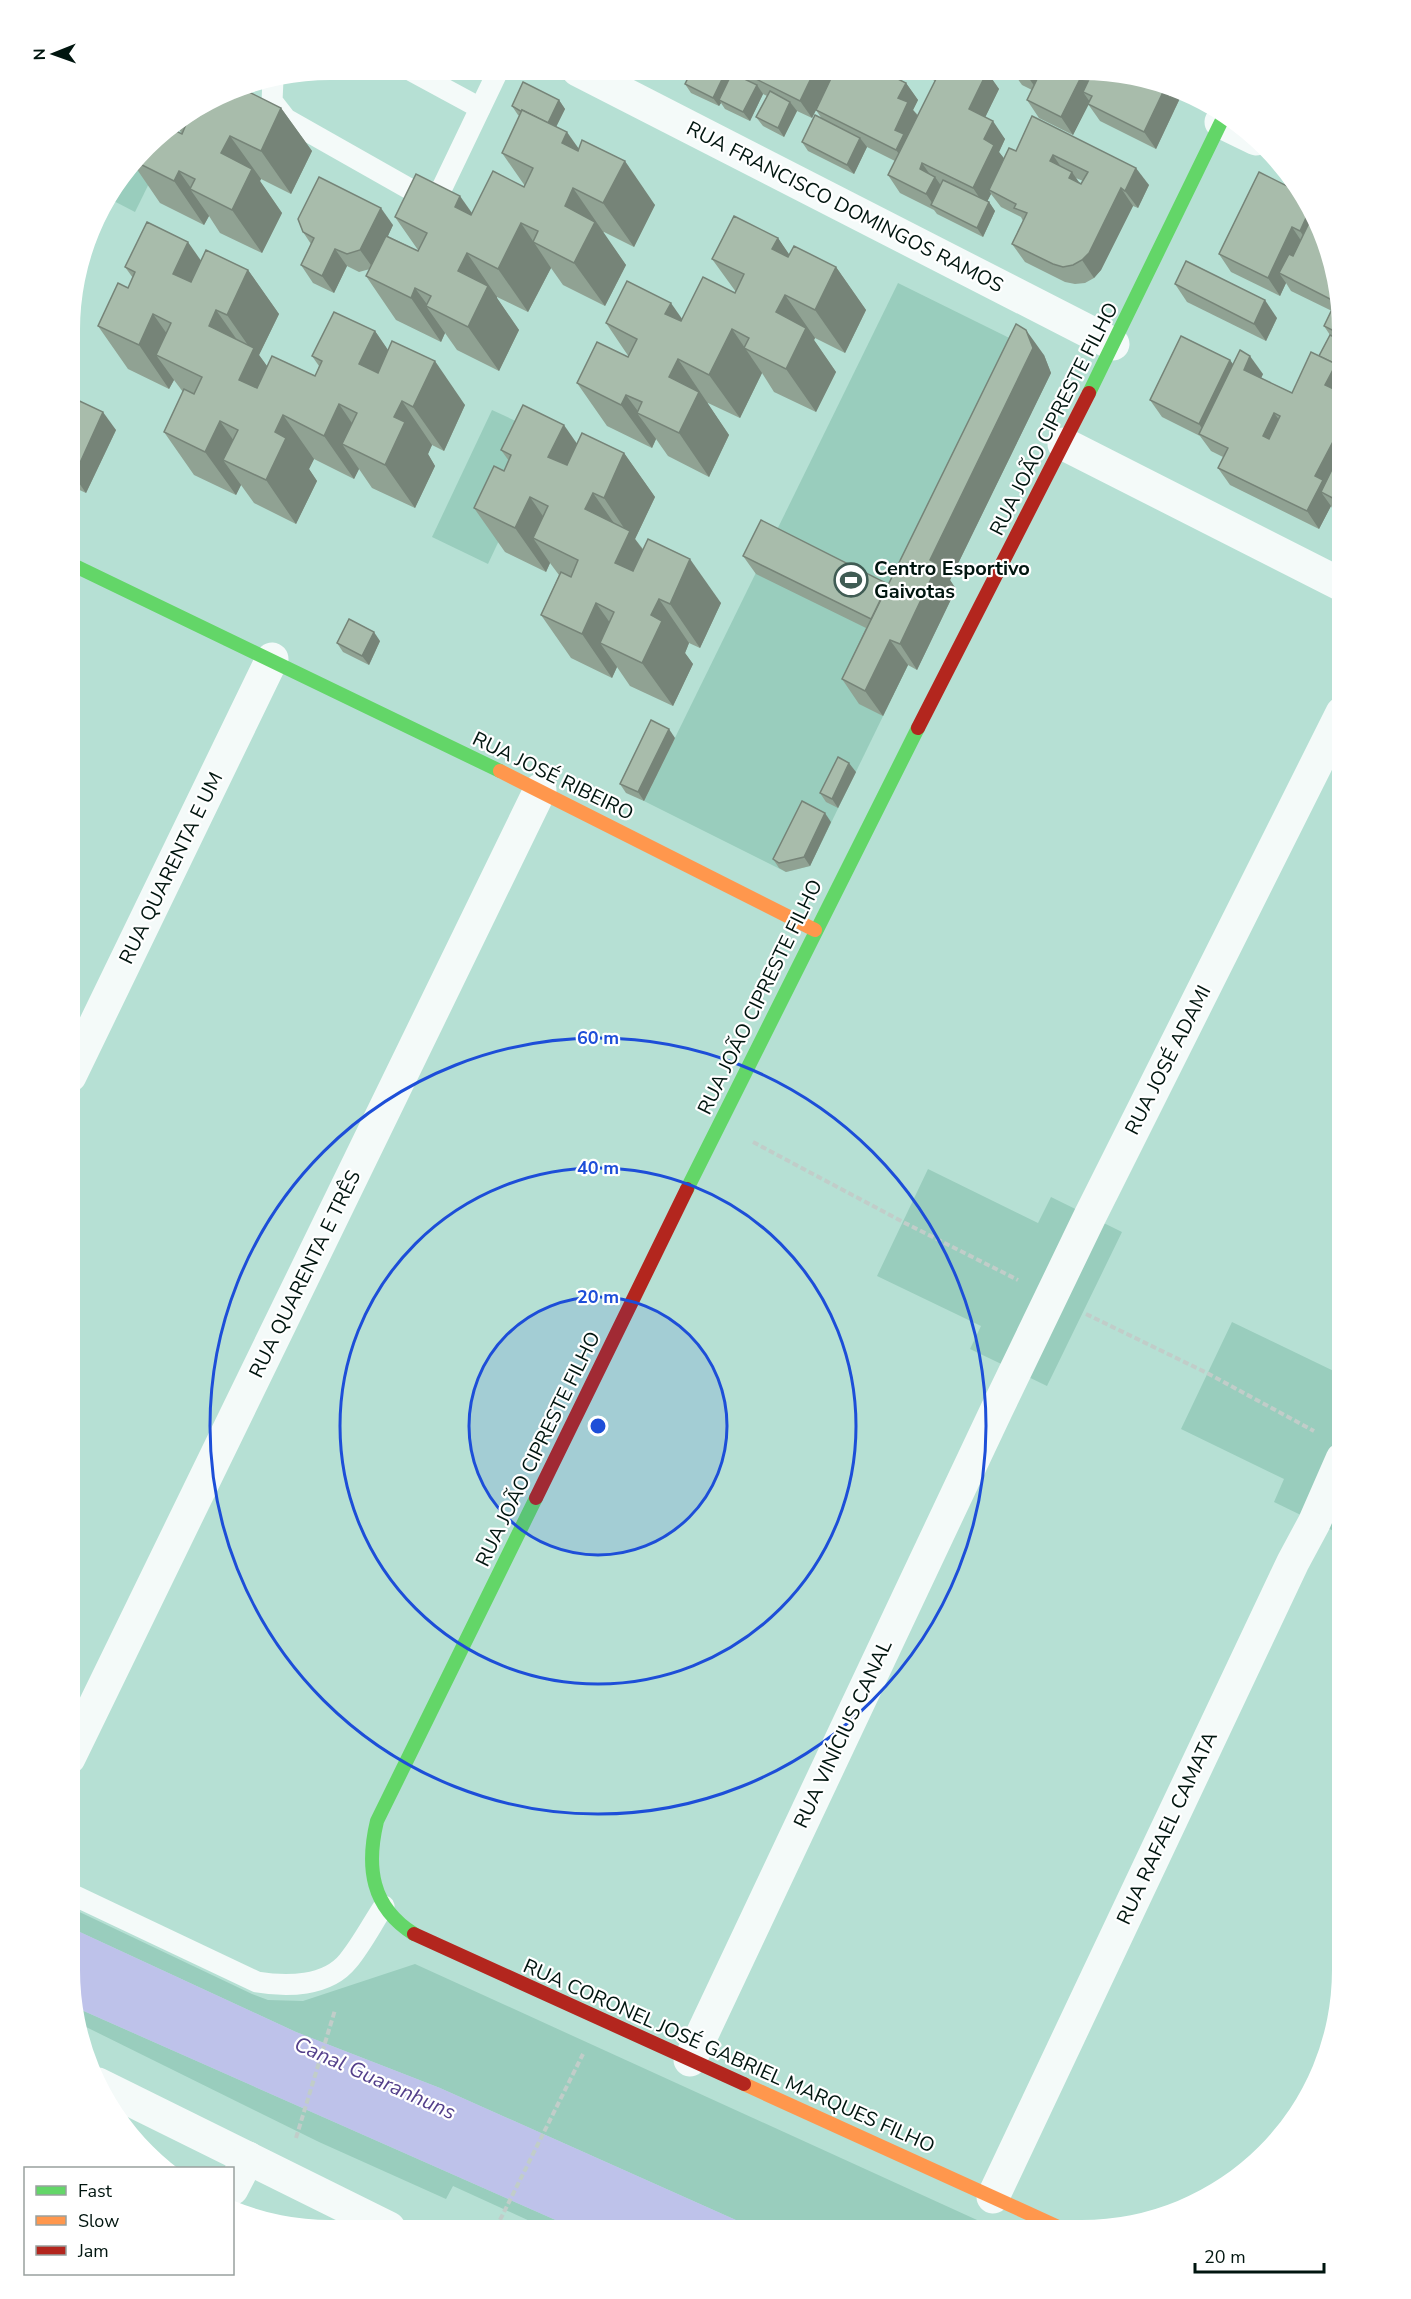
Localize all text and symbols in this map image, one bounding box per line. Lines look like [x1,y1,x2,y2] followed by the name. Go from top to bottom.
[24,24,84,84] north arrow
[29,48,51,60] text: N
[682,115,1008,299] street label: RUA FRANCISCO DOMINGOS RAMOS
[983,298,1125,540] street label: RUA JOÃO CIPRESTE FILHO
[874,555,1030,605] place label: Centro Esportivo Gaivotas
[833,562,869,598] sports icon: Centro Esportivo Gaivotas
[468,725,638,827] street label: RUA JOSÉ RIBEIRO
[113,767,229,969] street label: RUA QUARENTA E UM
[691,875,829,1119] street label: RUA JOÃO CIPRESTE FILHO
[1119,981,1217,1139] street label: RUA JOSÉ ADAMI
[577,1026,619,1050] text: 60 m
[577,1156,619,1180] text: 40 m
[243,1166,367,1382] street label: RUA QUARENTA E TRÊS
[577,1285,619,1309] text: 20 m
[469,1327,607,1571] street label: RUA JOÃO CIPRESTE FILHO
[588,1416,608,1436] centre of rings
[787,1635,899,1833] street label: RUA VINÍCIUS CANAL
[1110,1727,1224,1929] street label: RUA RAFAEL CAMATA
[519,1953,939,2159] street label: RUA CORONEL JOSÉ GABRIEL MARQUES FILHO
[290,2030,460,2126] water label: Canal Guaranhuns
[24,2167,234,2275] legend
[78,2179,113,2203] text: Fast
[78,2209,119,2233] text: Slow
[1195,2236,1324,2274] scale bar
[77,2239,109,2263] text: Jam
[1204,2245,1246,2269] text: 20 m

